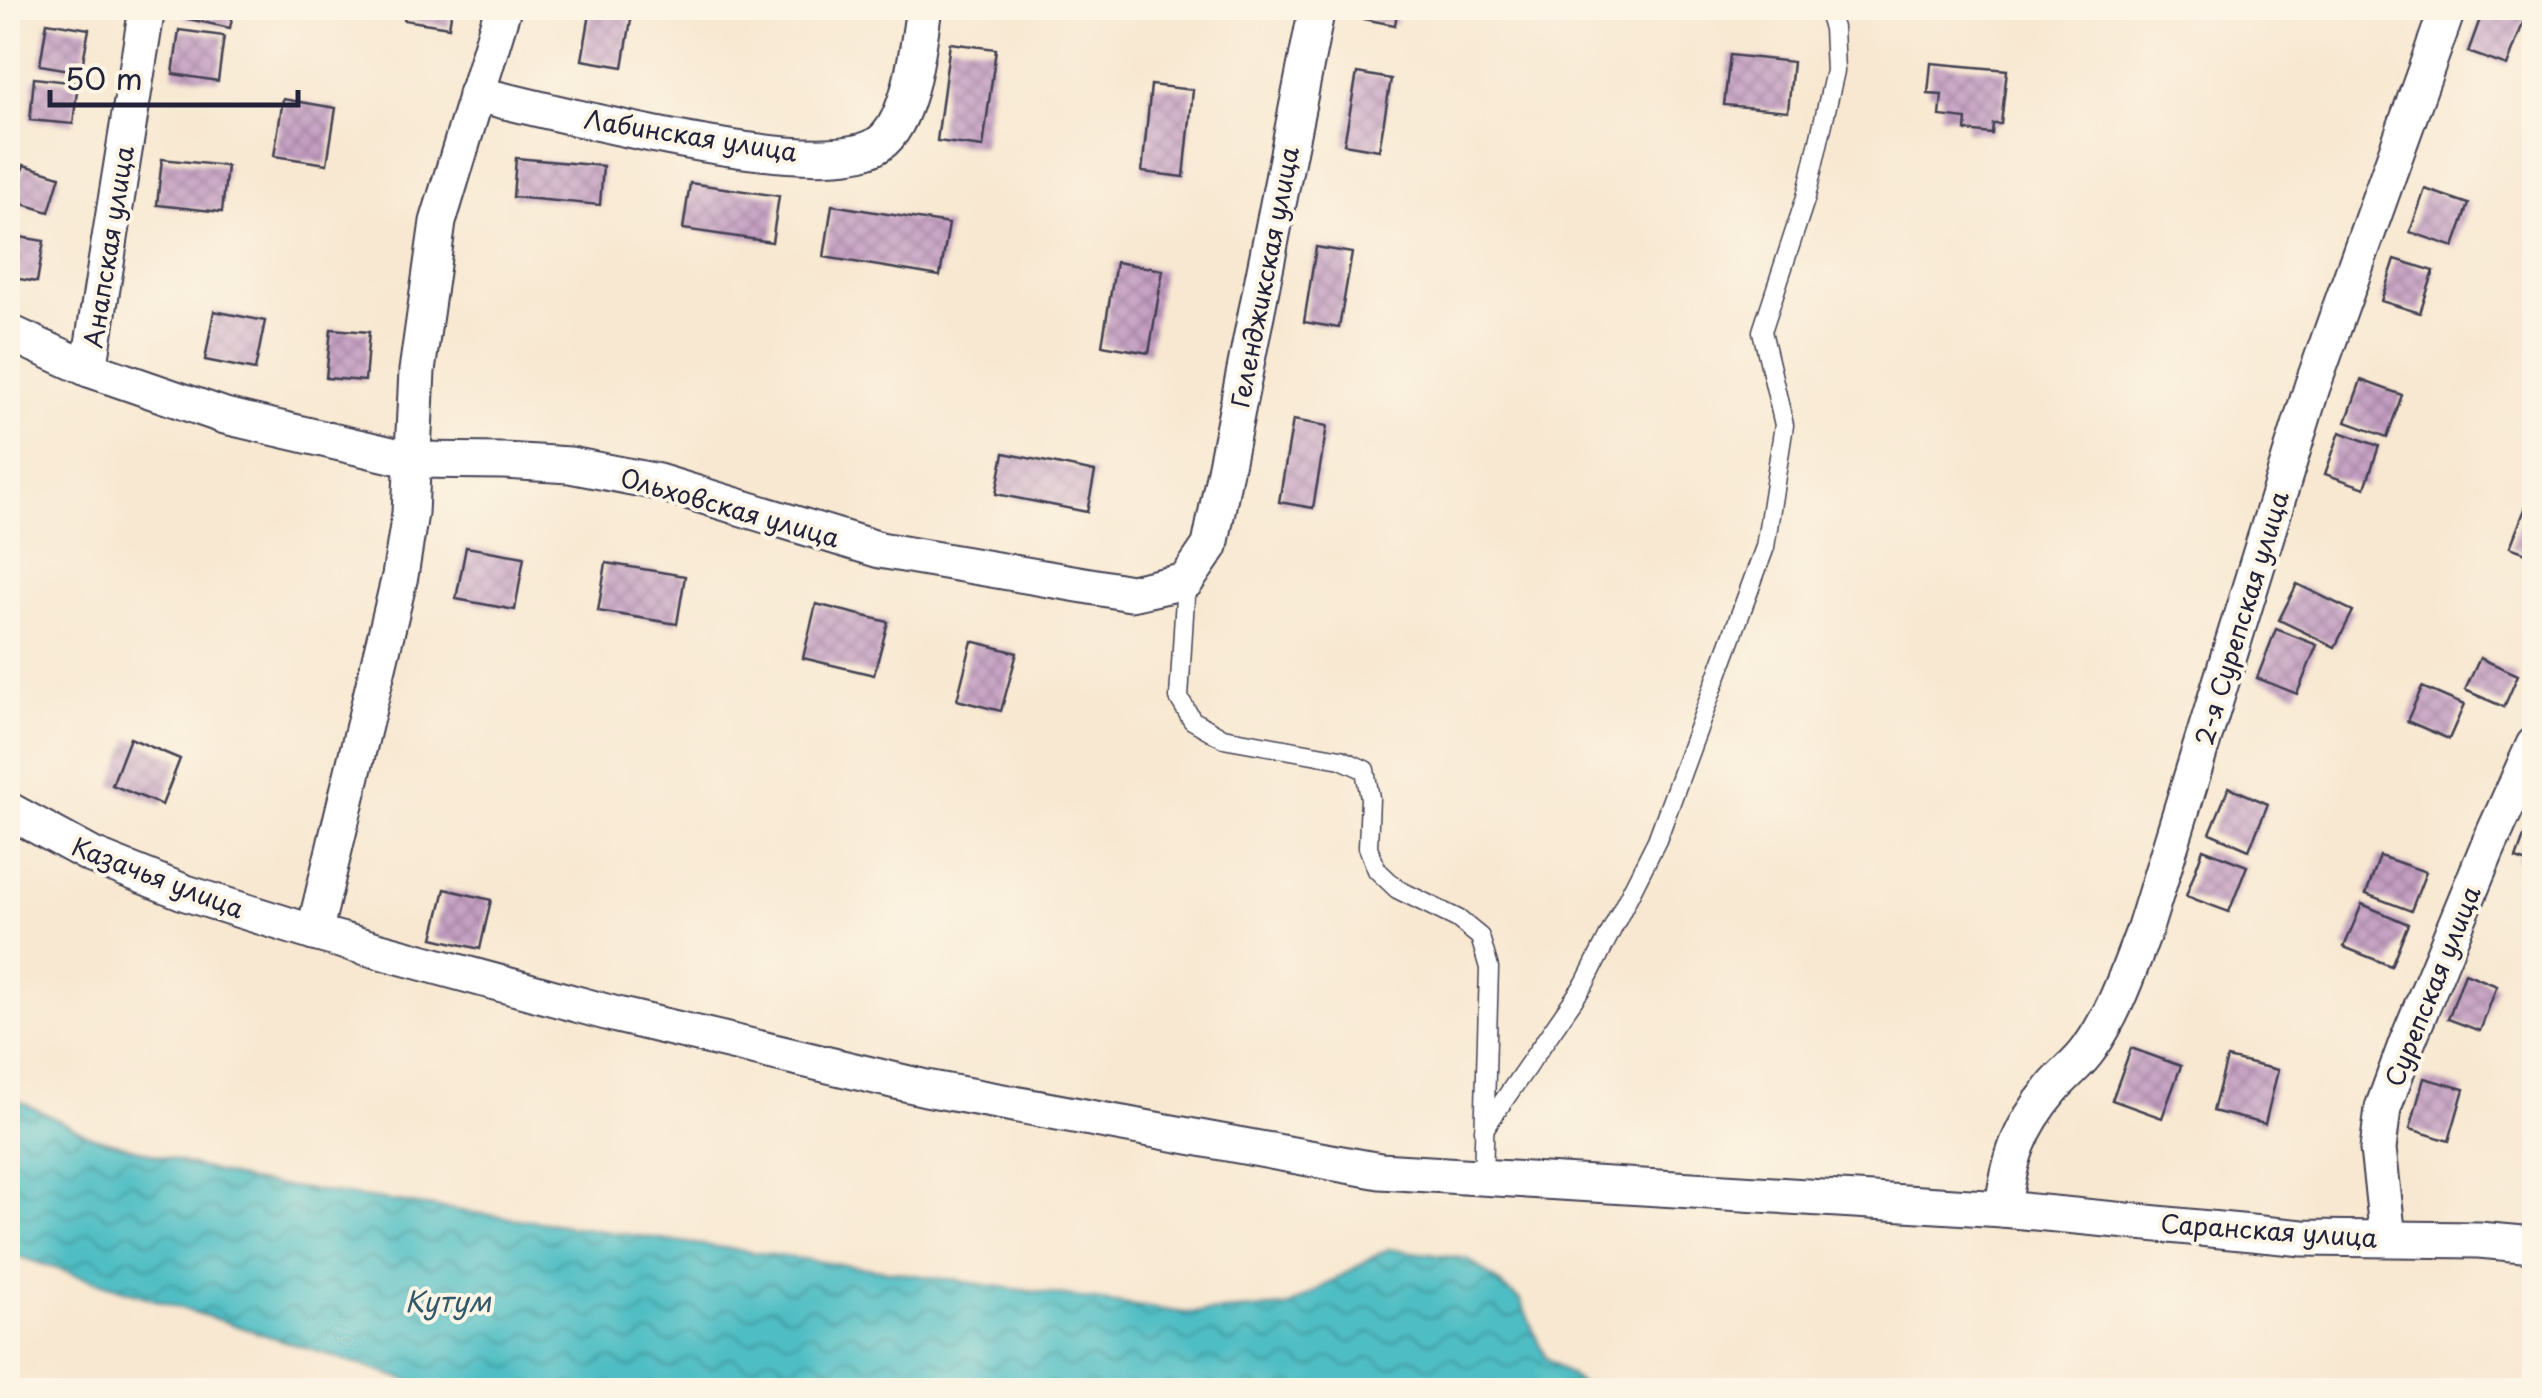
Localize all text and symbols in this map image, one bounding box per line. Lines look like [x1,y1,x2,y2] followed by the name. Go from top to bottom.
[50,45,298,107] scale bar
[65,55,143,100] text: 50 m
[582,99,800,171] street label: Лабинская улица
[73,143,143,351] street label: Анапская улица
[1220,143,1308,411] street label: Геленджикская улица
[616,458,844,557] street label: Ольховская улица
[2184,486,2298,750] street label: 2-я Сурепская улица
[66,827,250,927] street label: Казачья улица
[2374,880,2490,1092] street label: Сурепская улица
[2159,1203,2379,1257] street label: Саранская улица
[405,1279,491,1322] water label: Кутум

